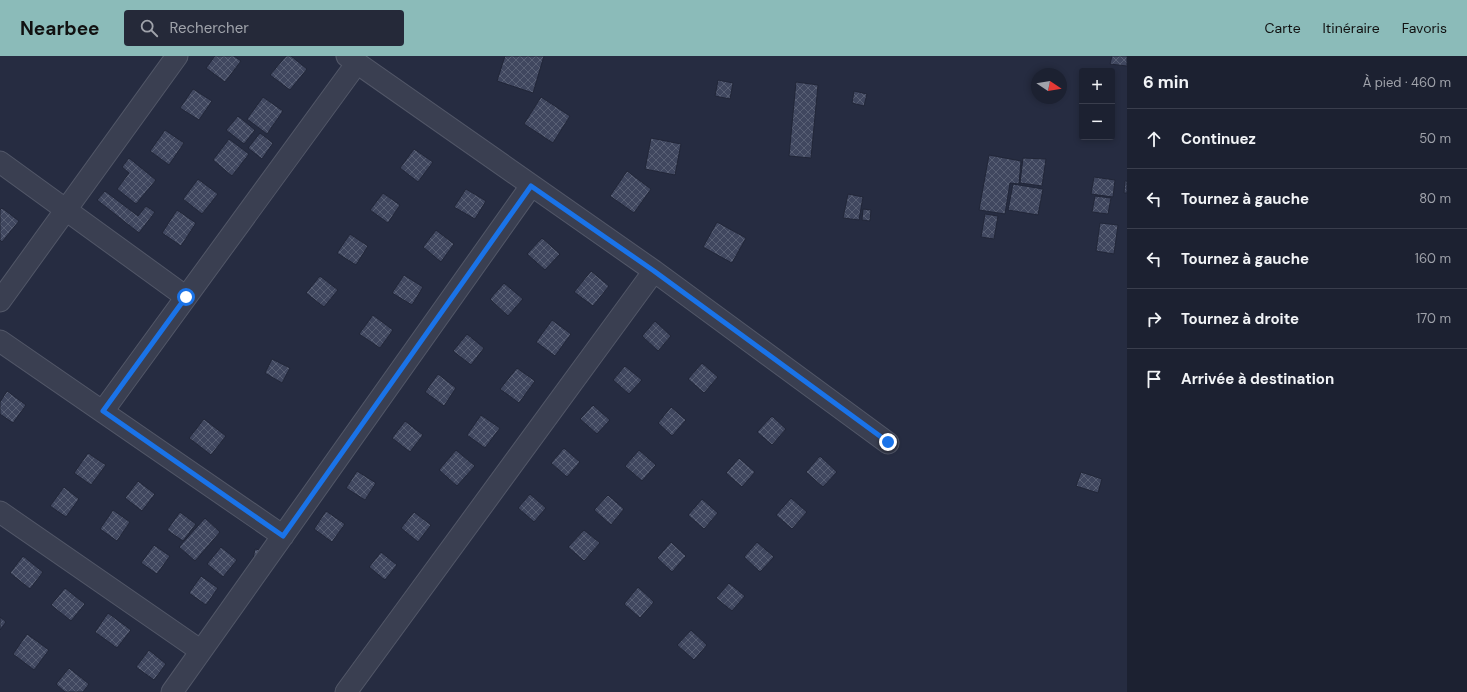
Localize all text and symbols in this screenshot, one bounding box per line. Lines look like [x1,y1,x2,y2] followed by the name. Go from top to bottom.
[124,10,404,46] search box
[20,16,100,41] text: Nearbee
[138,17,160,39] icon: search
[170,18,249,38] text: Rechercher
[1265,19,1301,37] text: Carte
[1323,19,1380,37] text: Itinéraire
[1402,19,1447,37] text: Favoris
[1031,68,1067,104] north arrow
[1079,68,1115,140] map controls
[1079,68,1115,104] button: +
[1143,71,1189,93] text: 6 min
[1363,74,1451,91] text: À pied · 460 m
[1079,104,1115,140] button: −
[1143,128,1165,150] icon: ahead
[1181,129,1256,149] text: Continuez
[1419,130,1451,147] text: 50 m
[1143,188,1165,210] icon: left
[1181,189,1309,209] text: Tournez à gauche
[1419,190,1451,207] text: 80 m
[1143,248,1165,270] icon: left
[1181,249,1309,269] text: Tournez à gauche
[1415,250,1451,267] text: 160 m
[177,288,195,306] route start
[1143,308,1165,330] icon: right
[1181,309,1299,329] text: Tournez à droite
[1416,310,1451,327] text: 170 m
[1143,368,1165,390] icon: arrive
[1181,369,1334,389] text: Arrivée à destination
[879,433,897,451] route end

